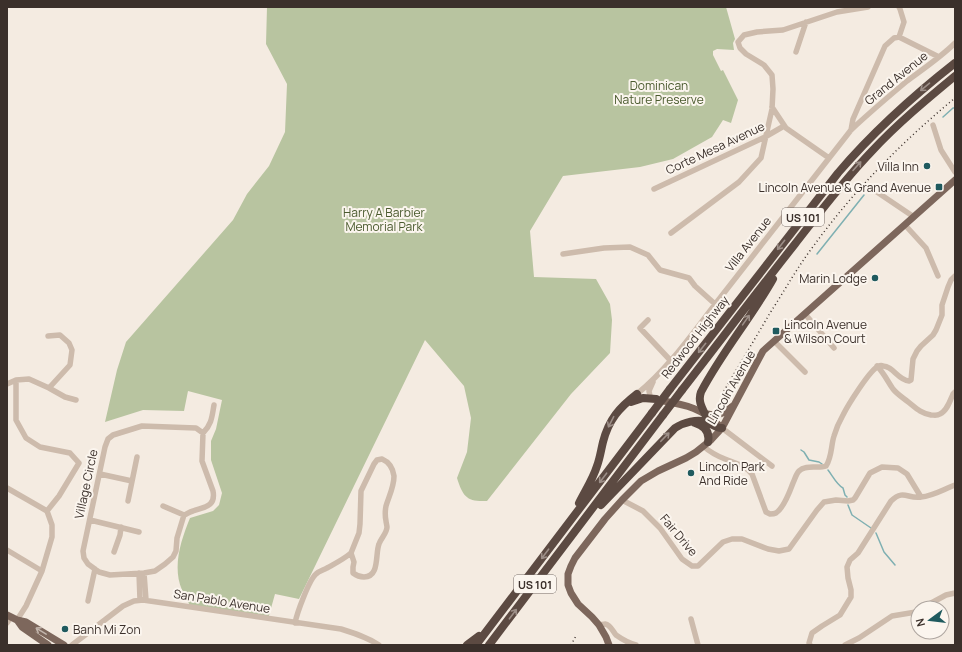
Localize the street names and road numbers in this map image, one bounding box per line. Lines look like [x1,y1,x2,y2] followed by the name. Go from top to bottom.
[861,47,931,109] street label: Grand Avenue
[663,118,767,178] street label: Corte Mesa Avenue
[782,208,824,226] road number: US 101
[721,213,775,275] street label: Villa Avenue
[657,291,733,382] street label: Redwood Highway
[703,347,759,427] street label: Lincoln Avenue
[70,448,102,520] street label: Village Circle
[656,510,702,560] street label: Fair Drive
[514,575,556,593] road number: US 101
[172,585,272,617] street label: San Pablo Avenue

